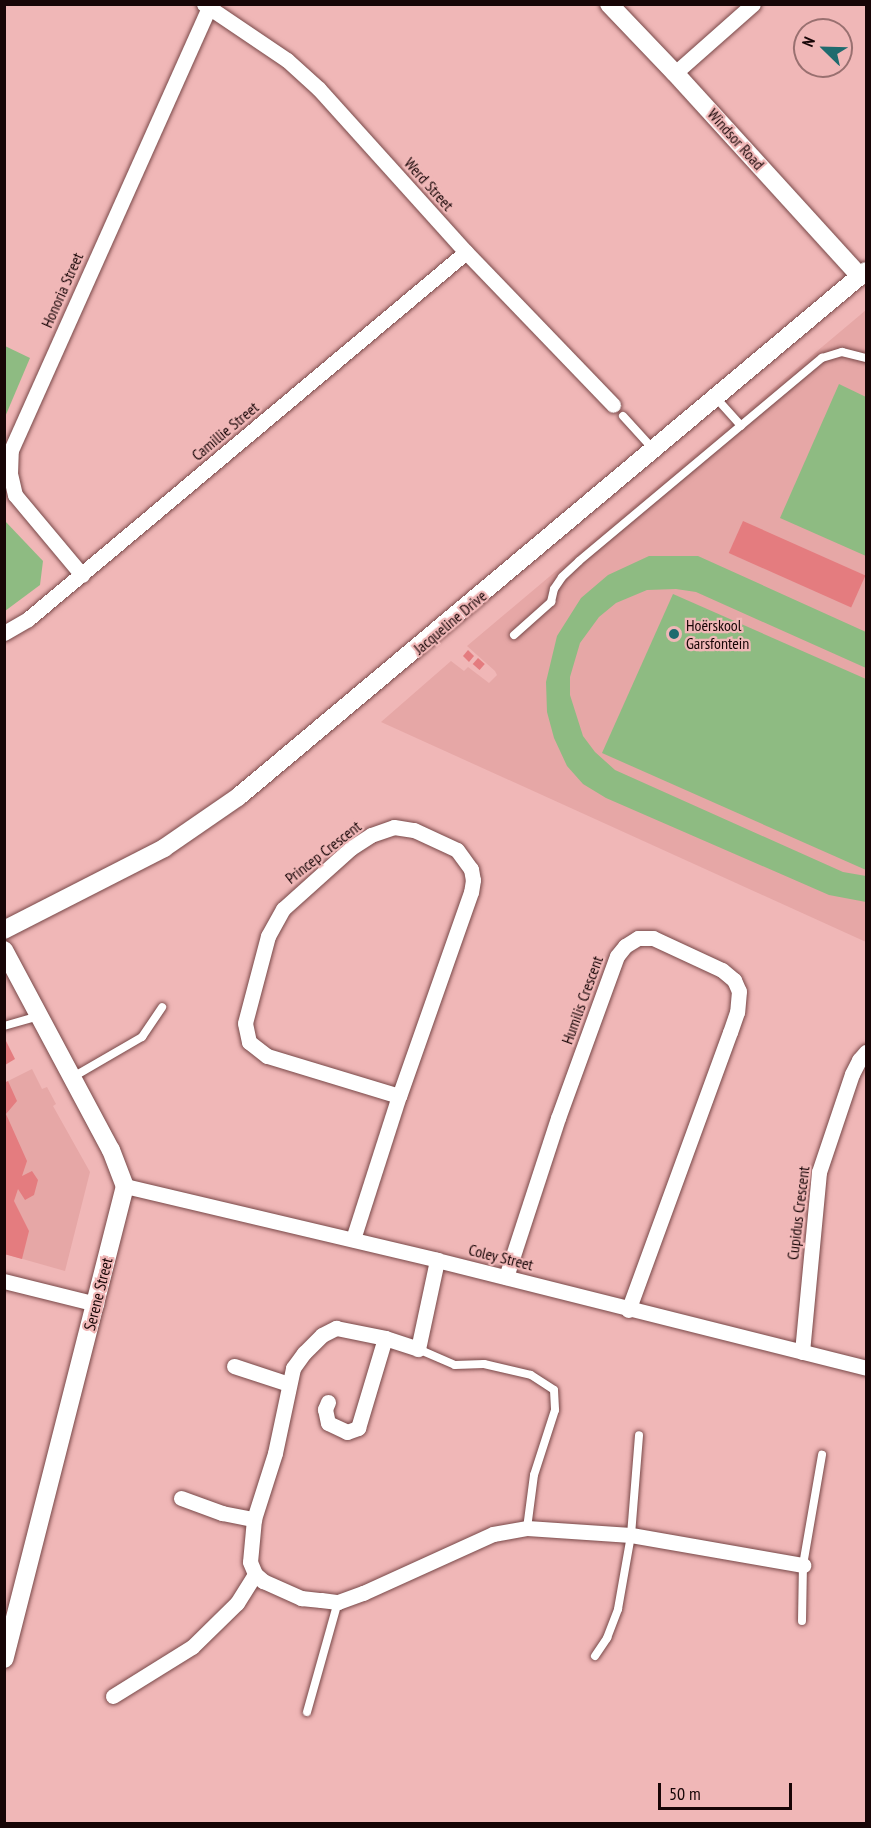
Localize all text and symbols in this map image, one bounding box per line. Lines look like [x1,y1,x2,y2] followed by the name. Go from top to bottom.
[793,18,853,78] north arrow
[797,34,819,50] text: N
[704,104,768,174] street label: Windsor Road
[400,154,458,214] street label: Werd Street
[37,249,87,331] street label: Honoria Street
[188,397,262,465] street label: Camillie Street
[410,586,490,658] street label: Jacqueline Drive
[686,615,749,653] place label: Hoërskool Garsfontein
[667,627,681,641] marker: Hoërskool Garsfontein
[281,816,365,888] street label: Princep Crescent
[557,953,607,1047] street label: Humilis Crescent
[783,1165,813,1261] street label: Cupidus Crescent
[466,1240,536,1274] street label: Coley Street
[80,1255,116,1333] street label: Serene Street
[661,1771,794,1809] scale bar
[669,1782,701,1805] text: 50 m

